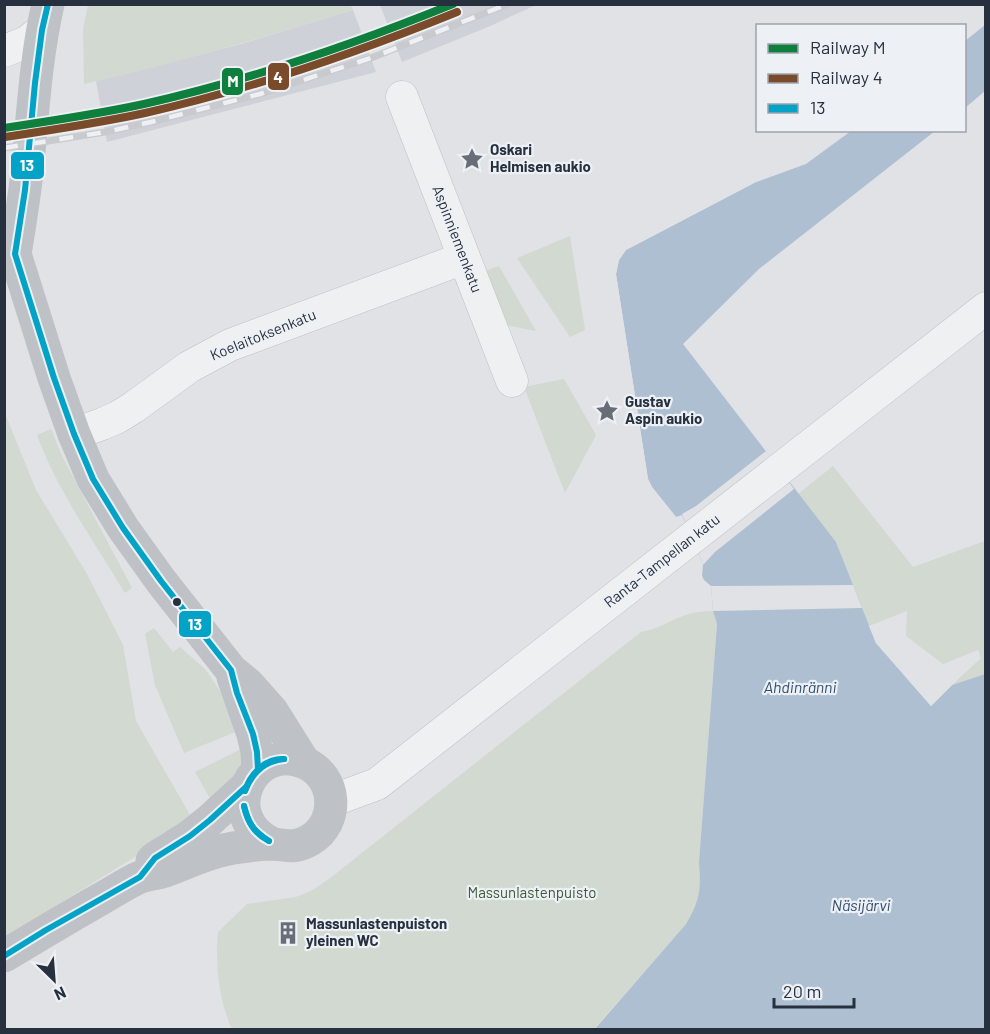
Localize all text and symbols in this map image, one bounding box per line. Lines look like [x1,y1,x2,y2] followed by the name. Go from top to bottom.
[756,24,966,132] legend
[810,36,886,58] text: Railway M
[267,62,290,91] line badge: 4
[810,66,883,88] text: Railway 4
[221,67,244,96] line badge: M
[273,67,283,86] text: 4
[227,71,239,90] text: M
[810,96,826,118] text: 13
[490,140,591,175] place label: Oskari Helmisen aukio
[459,146,485,172] place icon: Oskari Helmisen aukio
[10,151,45,180] line badge: 13
[20,155,34,174] text: 13
[429,183,487,295] street label: Aspinniemenkatu
[207,305,318,364] street label: Koelaitoksenkatu
[625,392,702,427] place label: Gustav Aspin aukio
[594,398,620,424] place icon: Gustav Aspin aukio
[600,509,723,611] street label: Ranta-Tampellan katu
[171,596,183,608] unlabelled marker
[178,610,212,638] line badge: 13
[188,614,202,633] text: 13
[764,677,836,696] water label: Ahdinränni
[467,883,597,901] park label: Massunlastenpuisto
[831,895,891,914] water label: Näsijärvi
[306,914,447,949] place label: Massunlastenpuiston yleinen WC
[275,920,301,946] building icon: Massunlastenpuiston yleinen WC
[24,950,84,1010] north arrow
[774,971,854,1009] scale bar
[783,980,821,1002] text: 20 m
[52,983,69,1005] text: N

